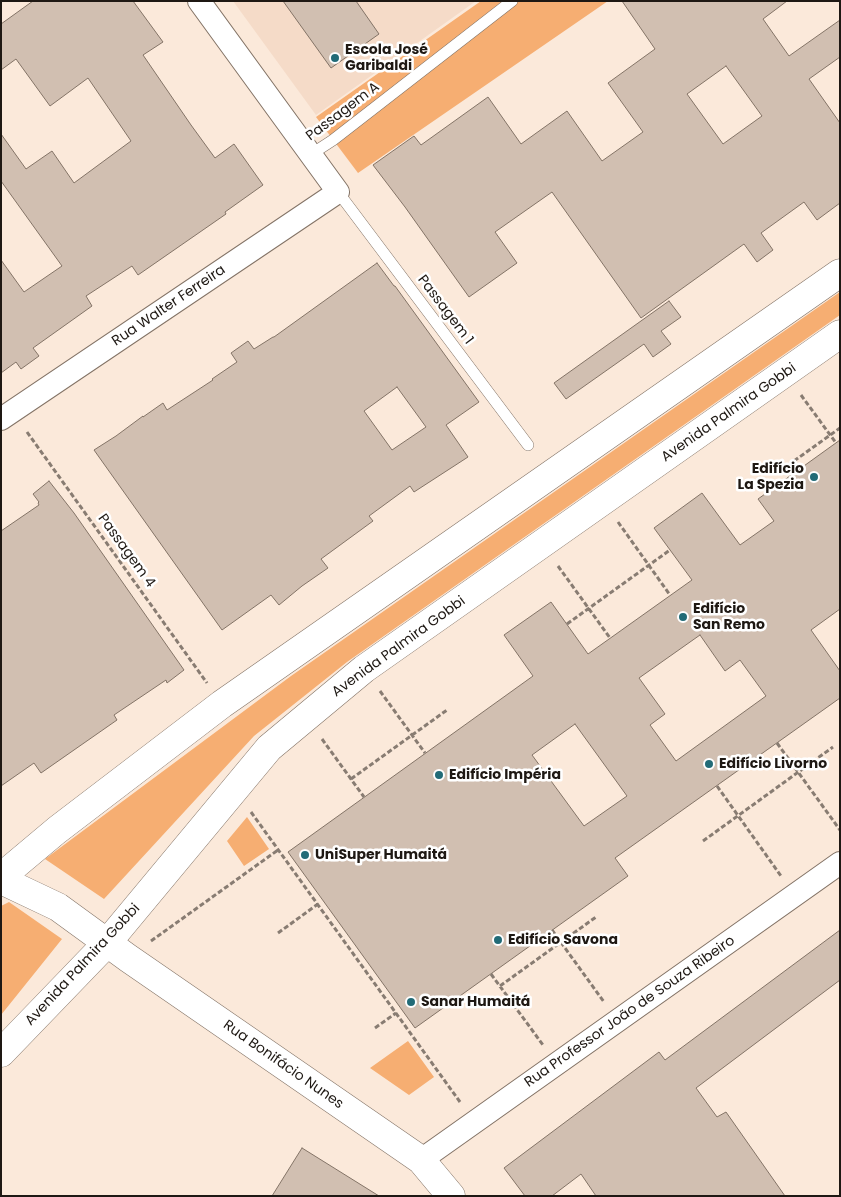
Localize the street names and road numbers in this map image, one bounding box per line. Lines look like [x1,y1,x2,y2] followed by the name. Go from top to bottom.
[303,79,383,145] street label: Passagem A
[109,262,229,350] street label: Rua Walter Ferreira
[413,272,477,348] street label: Passagem 1
[658,360,800,466] street label: Avenida Palmira Gobbi
[94,511,158,591] street label: Passagem 4
[329,593,469,701] street label: Avenida Palmira Gobbi
[22,901,144,1029] street label: Avenida Palmira Gobbi
[522,933,738,1091] street label: Rua Professor João de Souza Ribeiro
[220,1017,346,1113] street label: Rua Bonifácio Nunes

